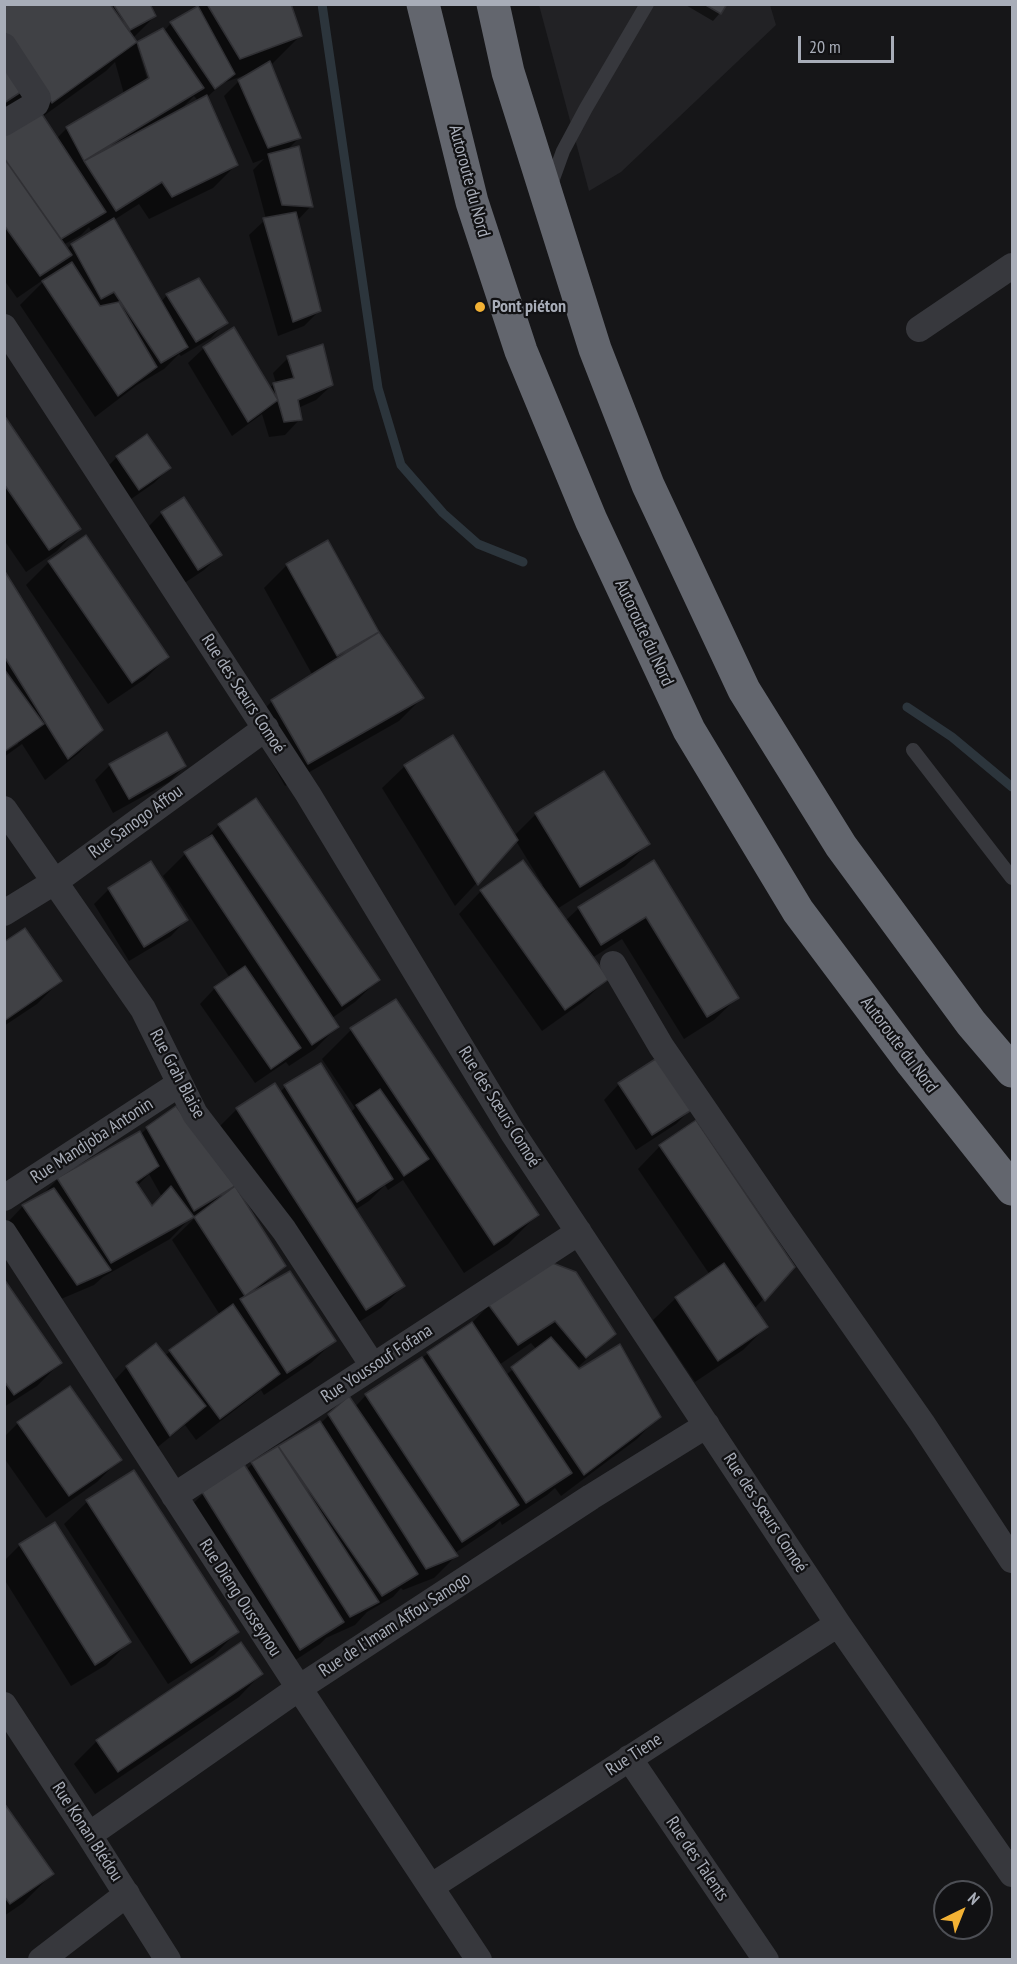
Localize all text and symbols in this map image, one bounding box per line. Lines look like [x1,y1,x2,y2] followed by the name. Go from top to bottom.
[801,24,897,62] scale bar
[809,35,841,58] text: 20 m
[444,123,494,239] street label: Autoroute du Nord
[492,296,566,318] place label: Pont piéton
[473,300,487,314] marker: Pont piéton
[610,576,678,690] street label: Autoroute du Nord
[196,630,290,758] street label: Rue des Sœurs Comoé
[85,781,187,863] street label: Rue Sanogo Affou
[856,993,942,1097] street label: Autoroute du Nord
[145,1026,209,1122] street label: Rue Grah Blaise
[453,1043,545,1171] street label: Rue des Sœurs Comoé
[27,1093,157,1189] street label: Rue Mandjoba Antonin
[317,1320,437,1408] street label: Rue Youssouf Fofana
[718,1449,812,1577] street label: Rue des Sœurs Comoé
[194,1535,286,1661] street label: Rue Dieng Ousseynou
[315,1568,475,1682] street label: Rue de l'Imam Affou Sanogo
[602,1729,666,1781] street label: Rue Tiene
[47,1778,127,1886] street label: Rue Konan Blédou
[661,1813,733,1905] street label: Rue des Talents
[933,1880,993,1940] north arrow
[964,1888,984,1909] text: N

